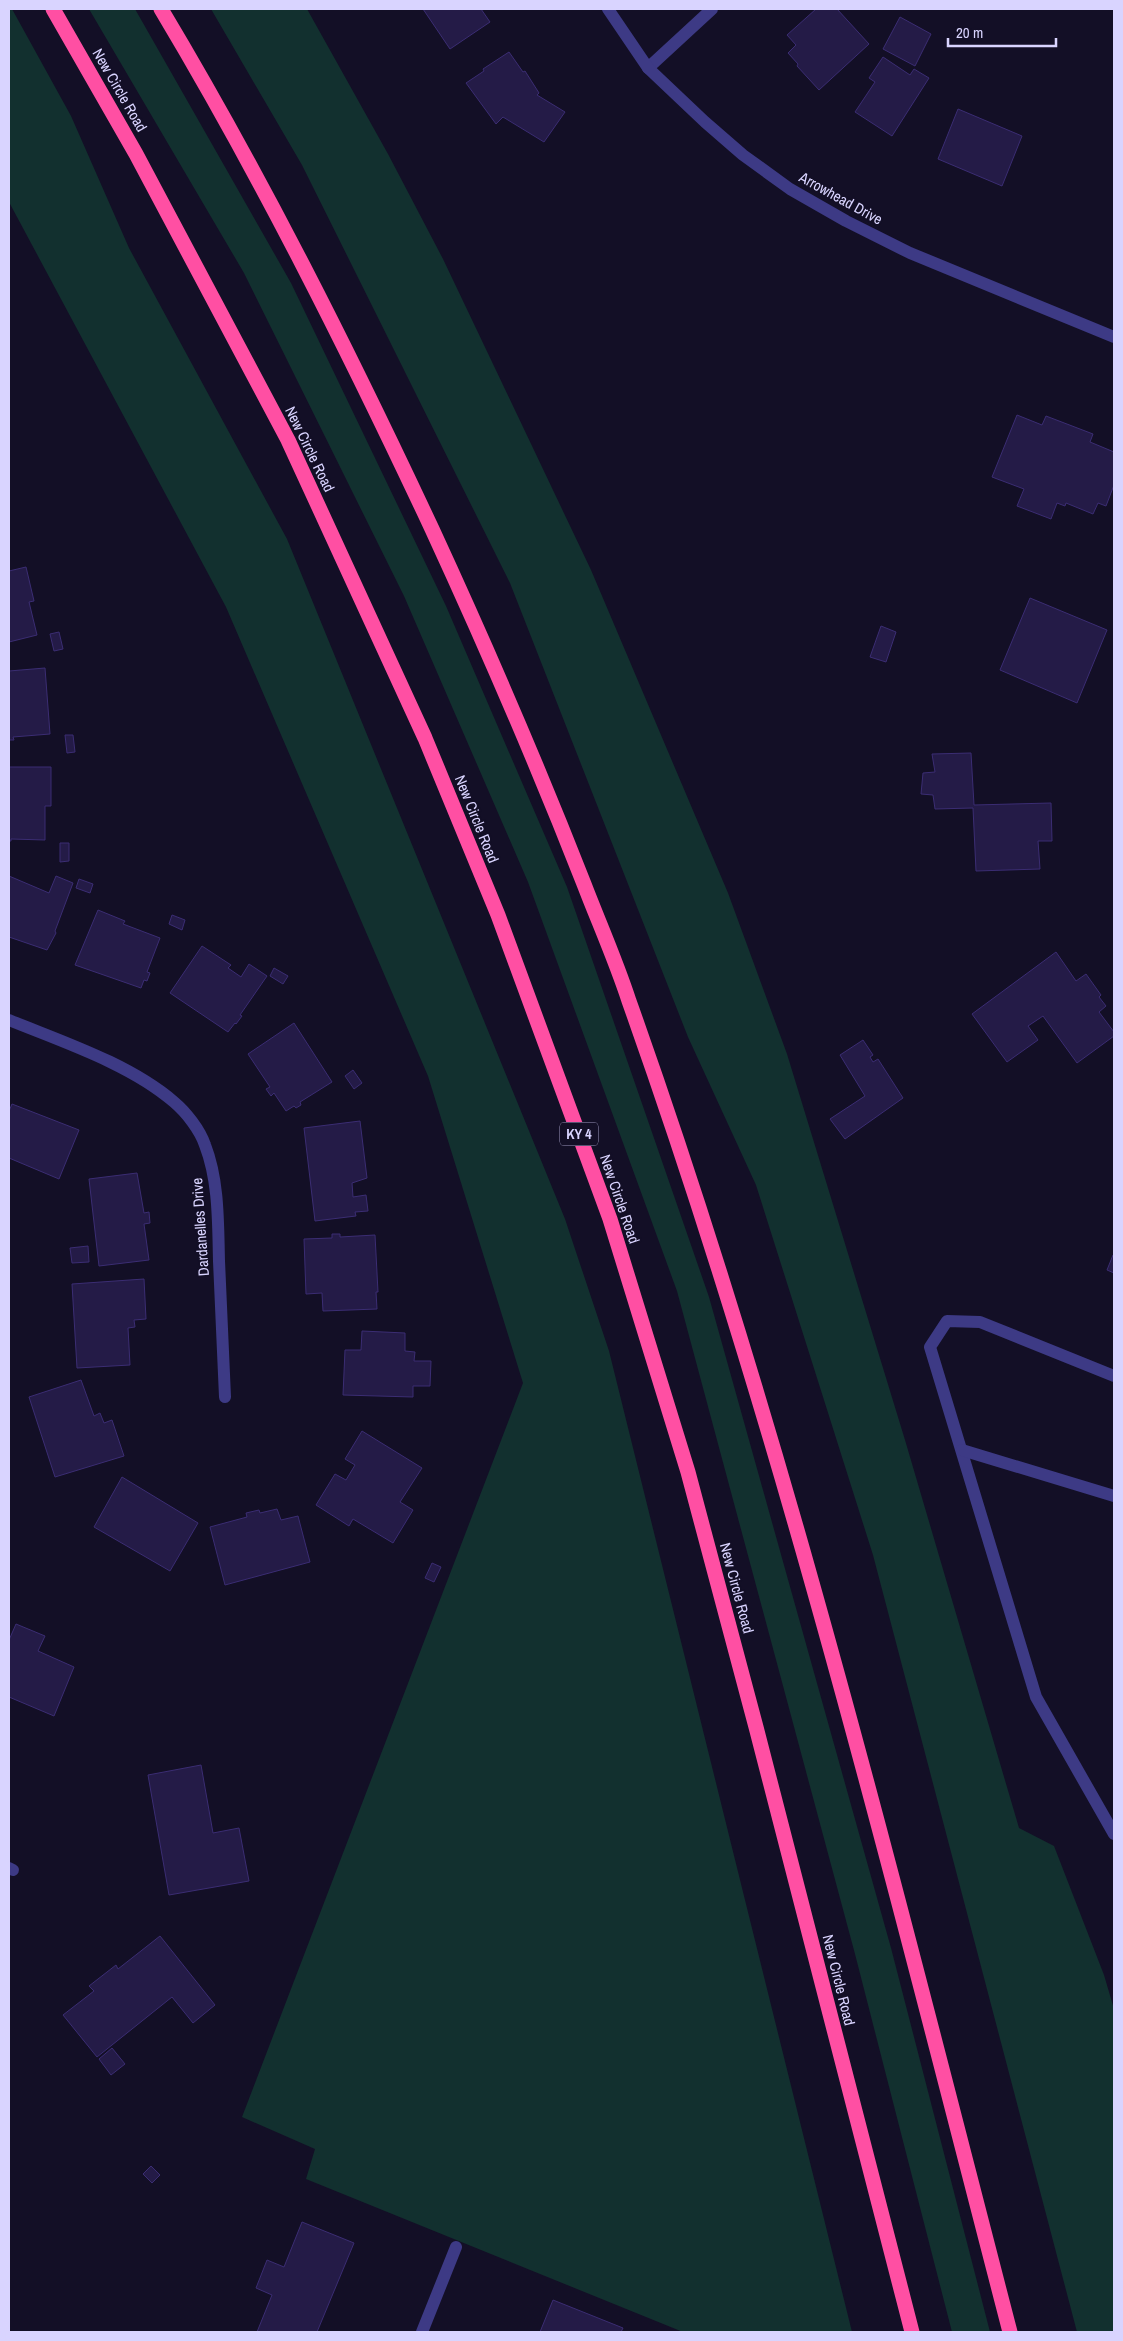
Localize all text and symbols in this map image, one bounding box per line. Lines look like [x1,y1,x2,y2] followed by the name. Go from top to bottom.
[948,15,1056,47] scale bar
[956,22,983,43] text: 20 m
[88,44,152,136] street label: New Circle Road
[795,166,887,230] street label: Arrowhead Drive
[280,403,340,495] street label: New Circle Road
[450,772,504,866] street label: New Circle Road
[560,1122,598,1146] road number: KY 4
[595,1152,645,1246] street label: New Circle Road
[186,1177,214,1277] street label: Dardanelles Drive
[715,1540,759,1636] street label: New Circle Road
[818,1932,860,2028] street label: New Circle Road

